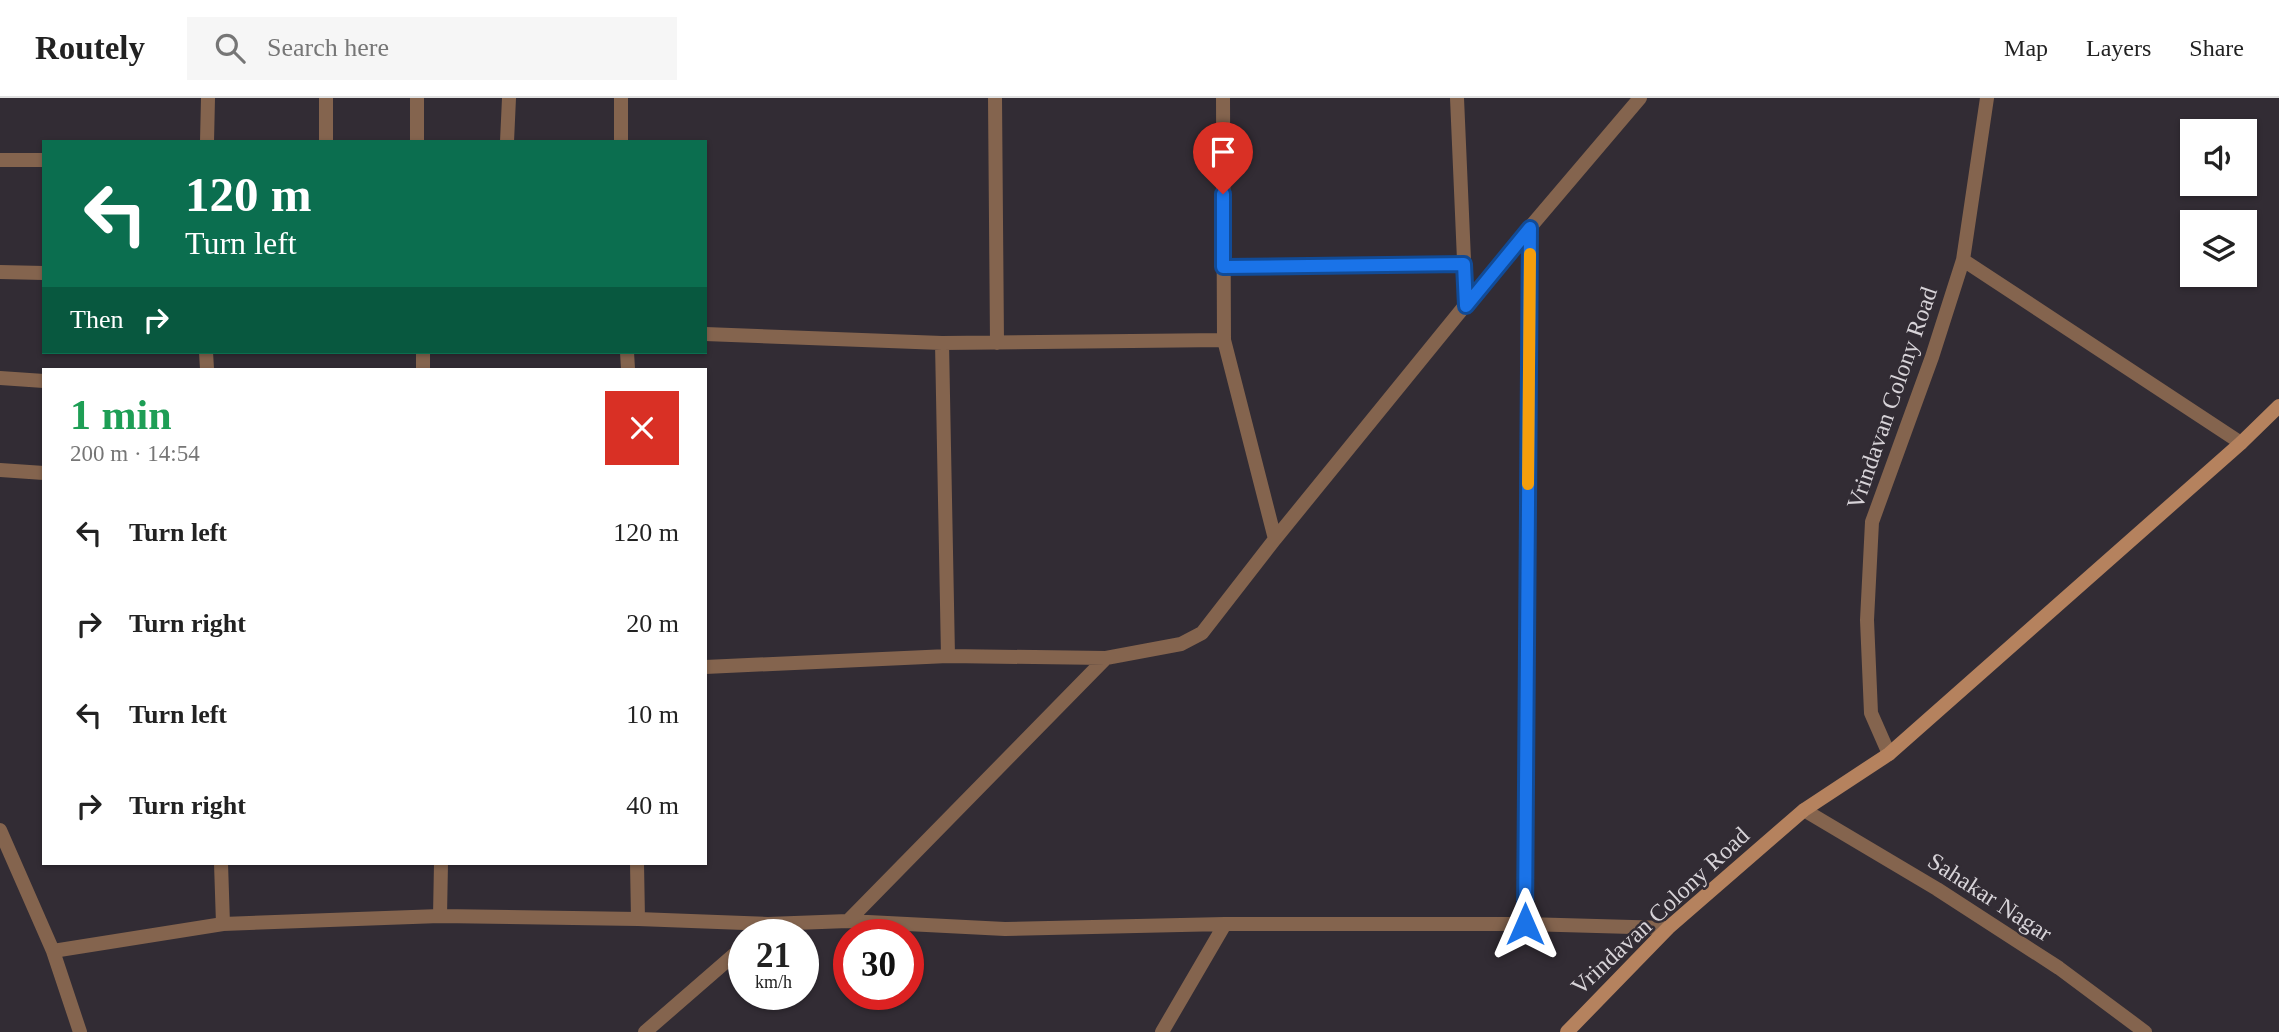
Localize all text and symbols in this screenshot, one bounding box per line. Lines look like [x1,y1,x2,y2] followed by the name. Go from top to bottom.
[187,17,677,80] search box
[211,29,249,67] icon: search
[35,30,145,66] text: Routely
[267,33,389,62] text: Search here
[2004,35,2048,61] text: Map
[2086,35,2151,61] text: Layers
[2189,35,2244,61] text: Share
[2180,119,2257,287] map controls
[2180,119,2257,196] button: sound
[1193,122,1253,194] pin
[1204,133,1242,171] icon: arrive
[185,167,312,222] text: 120 m
[70,168,161,259] icon: left
[2180,210,2257,287] button: layers
[185,225,297,261] text: Turn left
[1842,284,1942,512] street label: Vrindavan Colony Road
[137,301,175,339] icon: right
[70,305,123,334] text: Then
[605,391,679,465] button: close
[70,392,172,438] text: 1 min
[70,441,200,466] text: 200 m · 14:54
[70,514,108,552] icon: left
[129,518,227,547] text: Turn left
[613,518,679,547] text: 120 m
[70,605,108,643] icon: right
[129,609,246,638] text: Turn right
[626,609,679,638] text: 20 m
[70,696,108,734] icon: left
[129,700,227,729] text: Turn left
[626,700,679,729] text: 10 m
[70,787,108,825] icon: right
[129,791,246,820] text: Turn right
[626,791,679,820] text: 40 m
[1566,822,1754,1000] street label: Vrindavan Colony Road
[1923,847,2057,947] street label: Sahakar Nagar
[1488,887,1562,961] position arrow
[833,919,924,1010] speed limit sign: 30
[756,936,791,975] text: 21
[755,972,792,992] text: km/h

